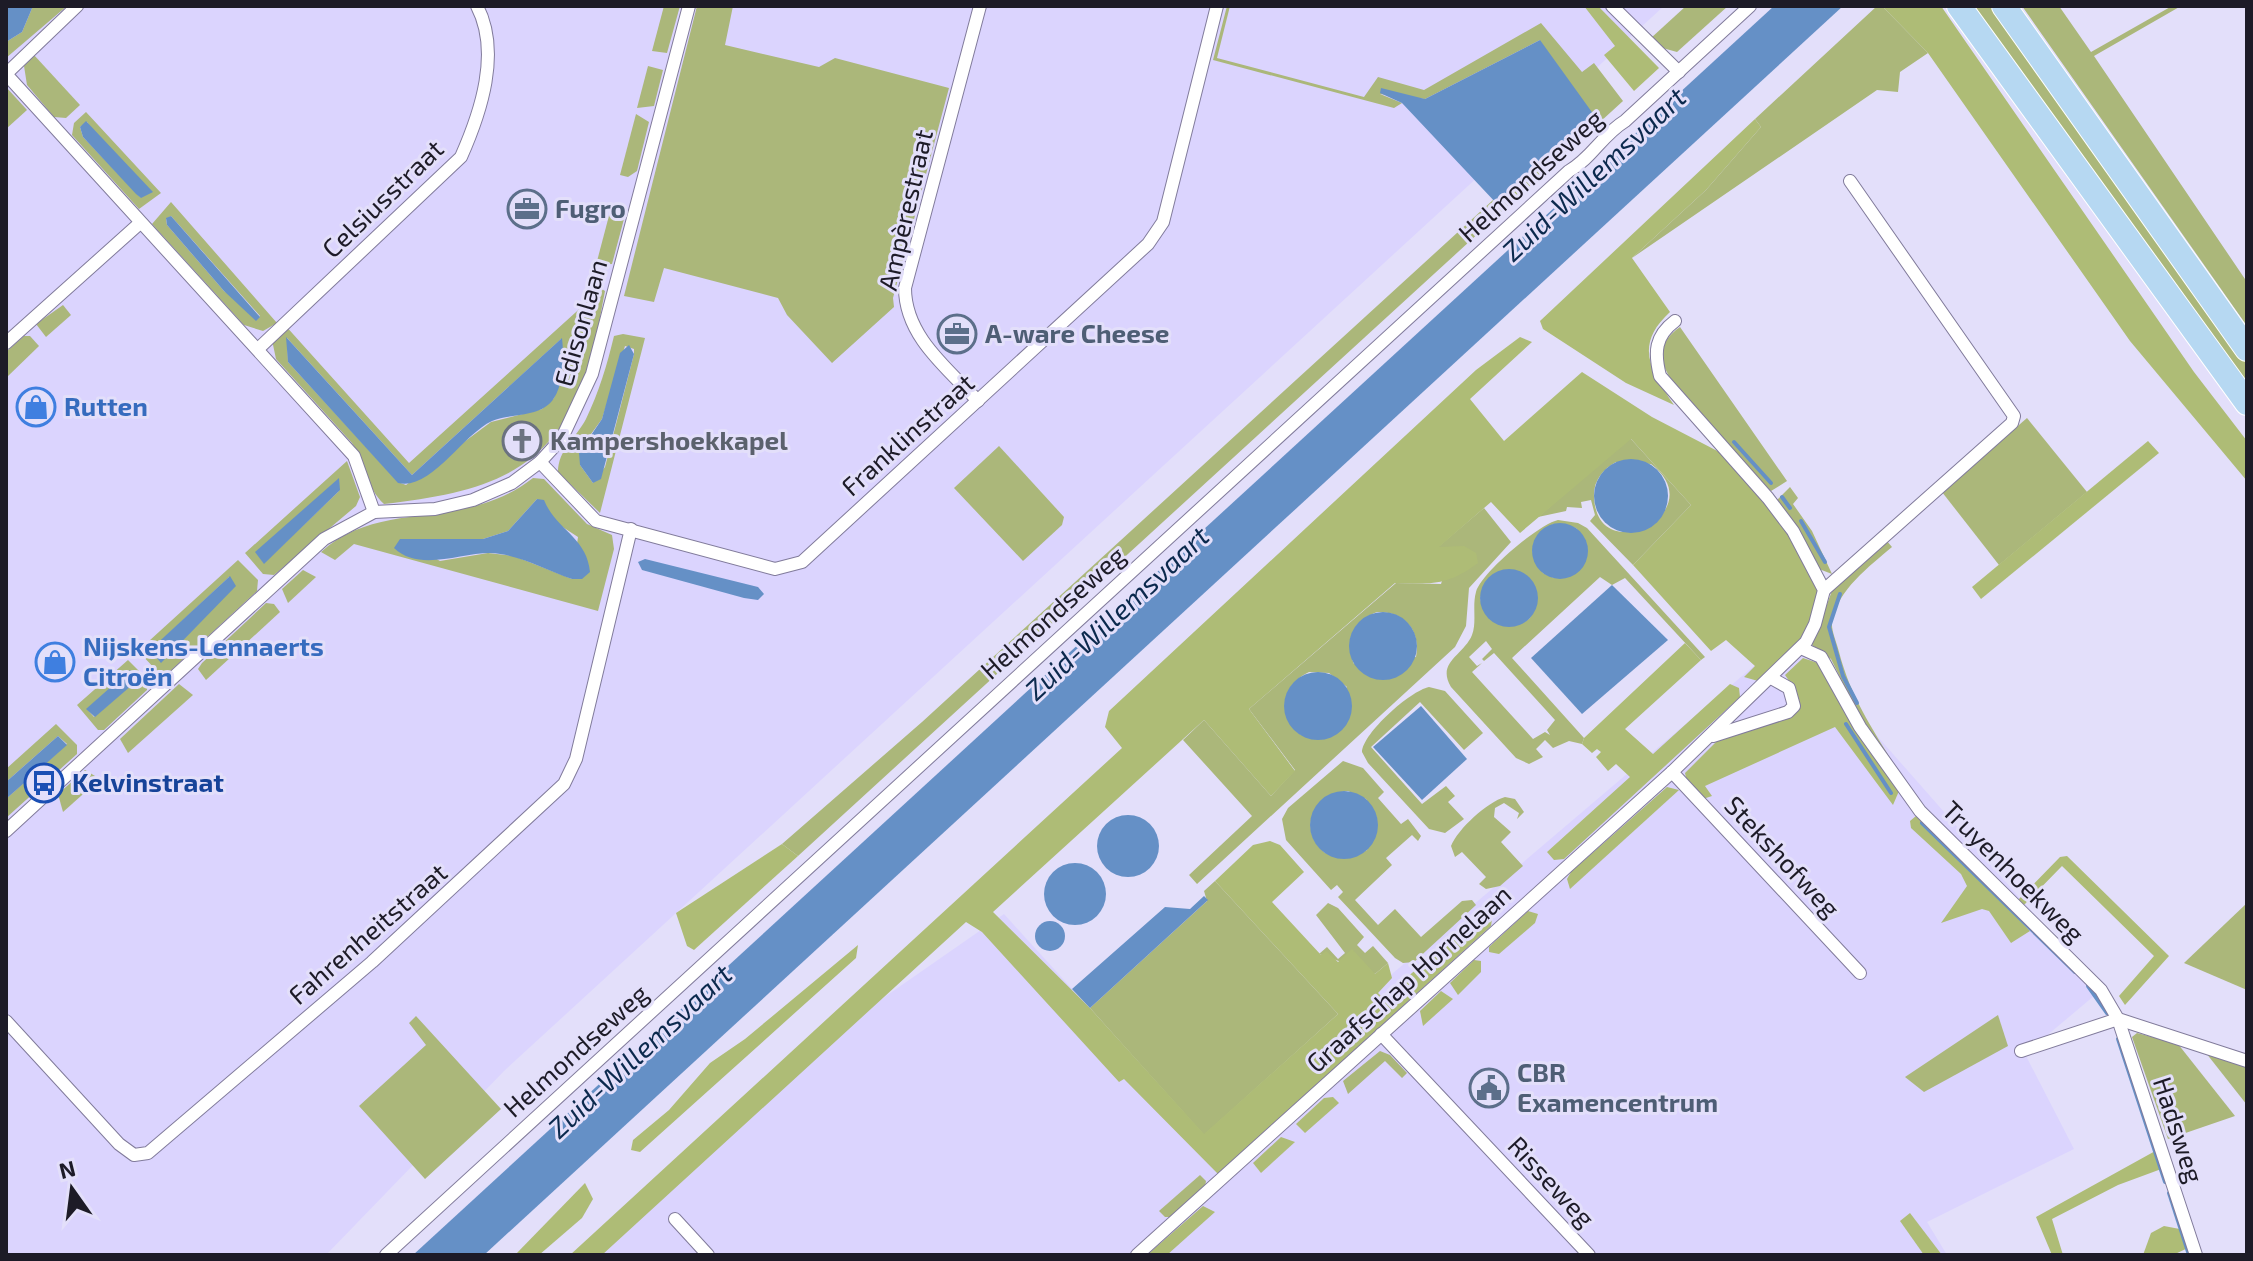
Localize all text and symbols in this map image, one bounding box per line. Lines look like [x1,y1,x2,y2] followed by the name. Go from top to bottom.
[1494,79,1693,267] water label: Zuid-Willemsvaart
[1451,102,1609,248] street label: Helmondseweg
[871,126,938,293] street label: Ampèrestraat
[315,132,449,263] street label: Celsiusstraat
[506,188,548,230] office icon: Fugro
[555,192,626,223] place label: Fugro
[547,256,612,390] street label: Edisonlaan
[936,313,978,355] office icon: A-ware Cheese
[985,317,1169,348] place label: A-ware Cheese
[834,366,980,502] street label: Franklinstraat
[15,386,57,428] shop icon: Rutten
[64,390,148,421] place label: Rutten
[501,420,543,462] church icon: Kampershoekkapel
[550,424,788,455] place label: Kampershoekkapel
[1017,518,1216,706] water label: Zuid-Willemsvaart
[973,539,1131,685] street label: Helmondseweg
[83,630,324,691] place label: Nijskens-Lennaerts Citroën
[34,641,76,683] shop icon: Nijskens-Lennaerts Citroën
[23,762,65,804] bus stop icon: Kelvinstraat
[72,766,224,797] place label: Kelvinstraat
[1719,789,1847,923] street label: Stekshofweg
[1937,794,2091,948] street label: Truyenhoekweg
[282,856,452,1010] street label: Fahrenheitstraat
[1299,878,1517,1078] street label: Graafschap Hornelaan
[540,956,739,1144] water label: Zuid-Willemsvaart
[496,977,654,1123] street label: Helmondseweg
[1517,1056,1718,1117] place label: CBR Examencentrum
[1468,1067,1510,1109] public building icon: CBR Examencentrum
[2148,1073,2211,1186] street label: Hadsweg
[1502,1129,1602,1233] street label: Risseweg
[32,1149,112,1229] north arrow
[56,1154,78,1183] text: N

